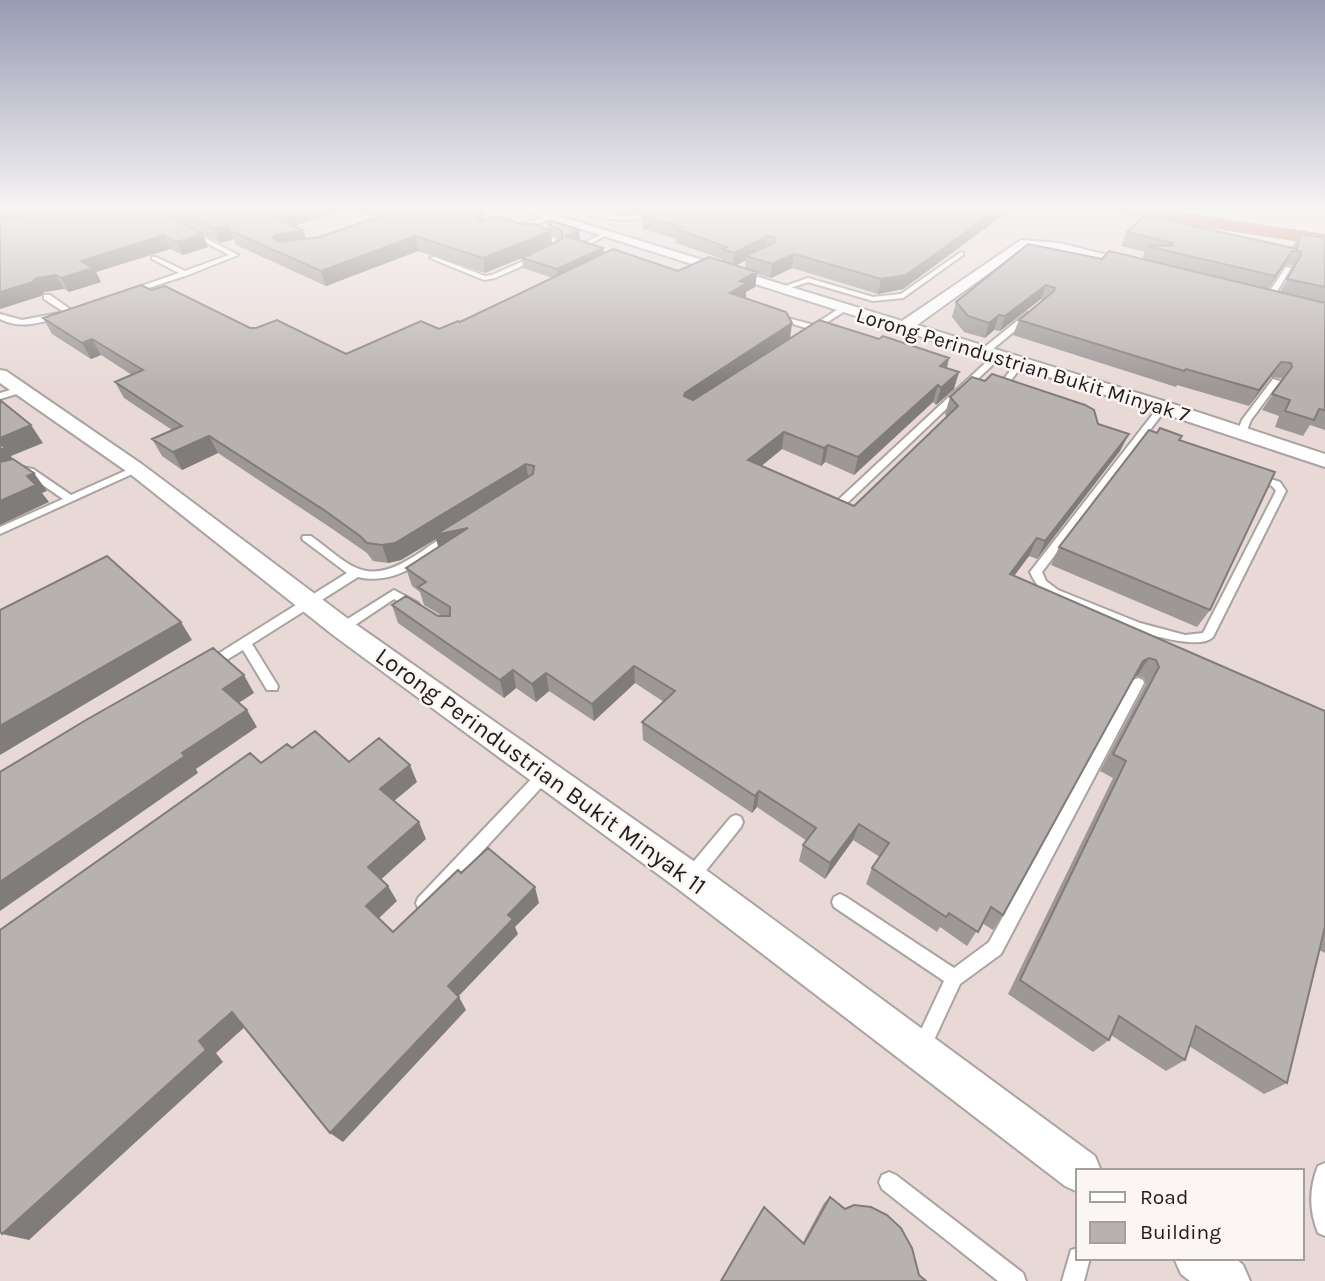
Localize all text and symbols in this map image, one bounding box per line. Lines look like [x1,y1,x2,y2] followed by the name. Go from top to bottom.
[853,303,1193,427] street label: Lorong Perindustrian Bukit Minyak 7
[370,642,712,900] street label: Lorong Perindustrian Bukit Minyak 11
[1076,1169,1304,1260] legend
[1140,1185,1188,1209] text: Road
[1140,1220,1221,1244] text: Building

